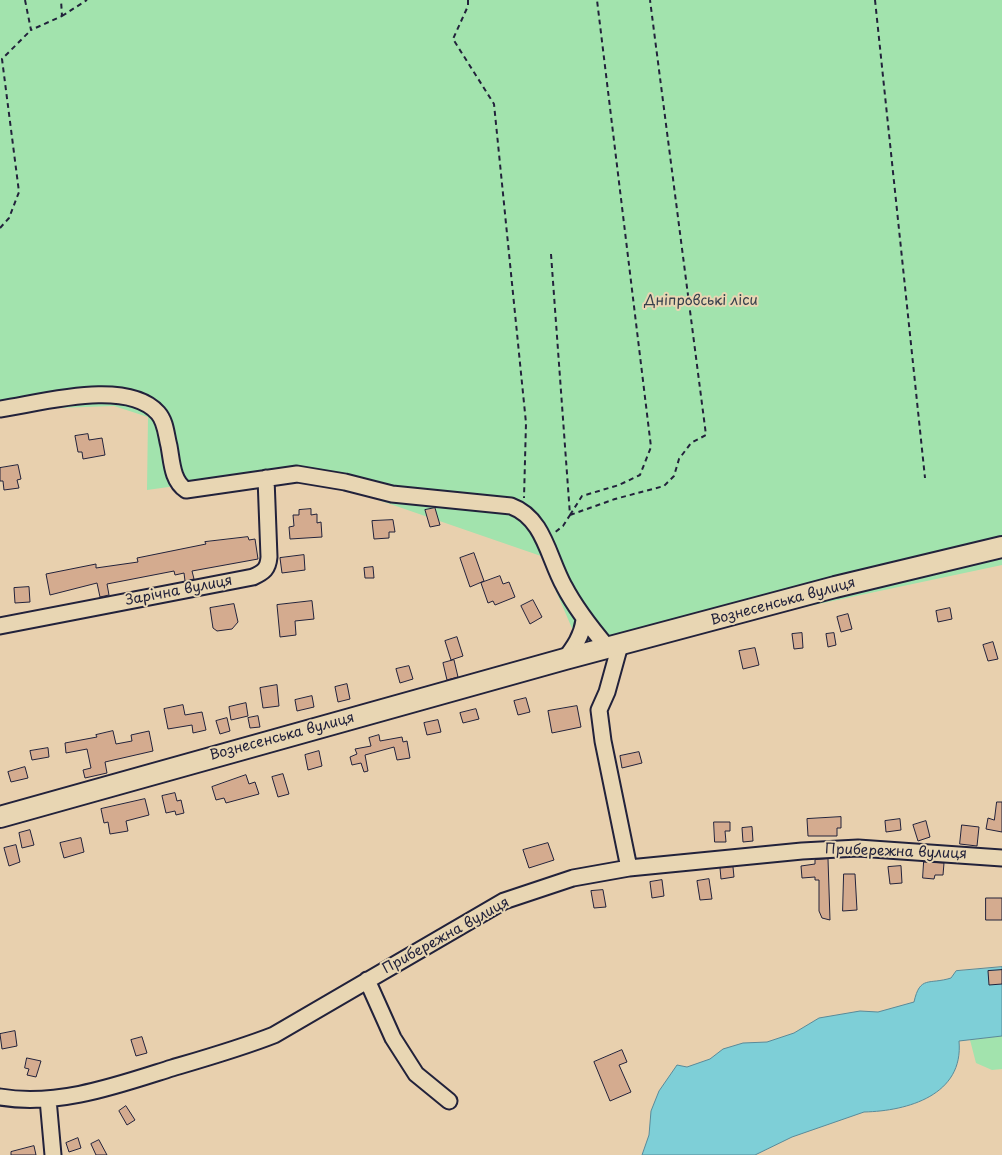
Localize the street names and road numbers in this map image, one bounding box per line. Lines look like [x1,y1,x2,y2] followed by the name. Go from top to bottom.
[124,572,234,610] street label: Зарічна вулиця
[709,575,857,629] street label: Вознесенська вулиця
[208,710,356,764] street label: Вознесенська вулиця
[825,841,967,863] street label: Прибережна вулиця
[380,894,512,978] street label: Прибережна вулиця

